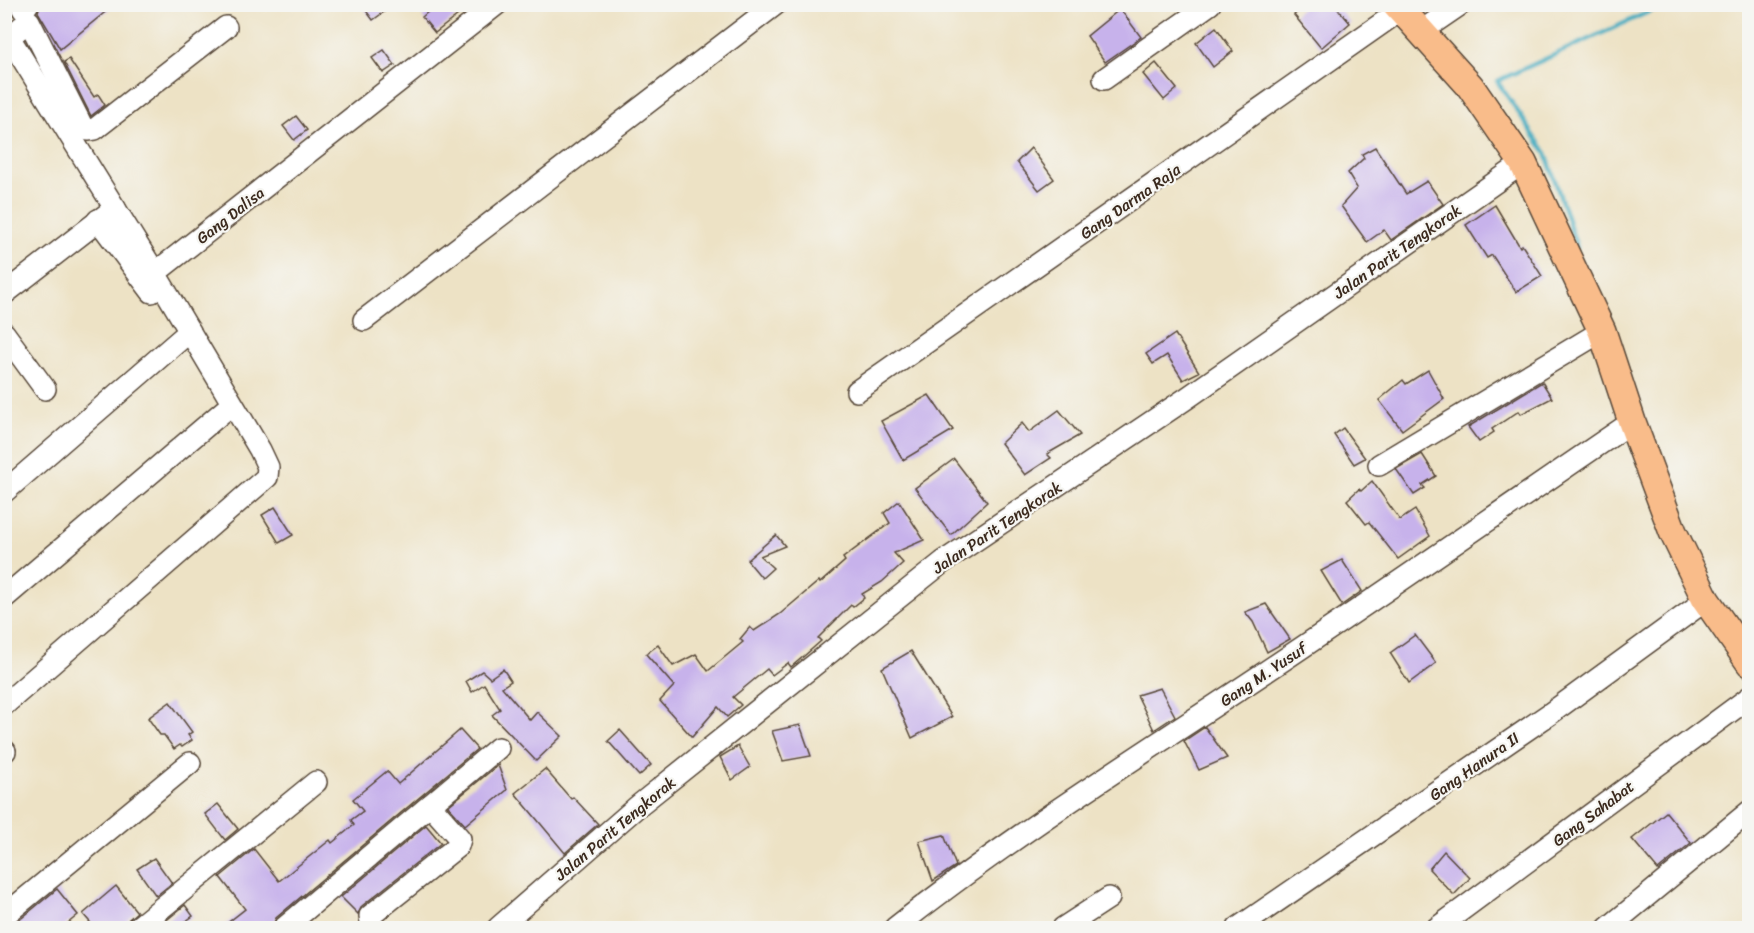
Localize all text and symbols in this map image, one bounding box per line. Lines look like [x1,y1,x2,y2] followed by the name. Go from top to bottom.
[1074,155,1188,247] street label: Gang Darma Raja
[190,179,271,252] street label: Gang Dalisa
[1326,196,1468,307] street label: Jalan Parit Tengkorak
[926,473,1068,582] street label: Jalan Parit Tengkorak
[1214,633,1315,714] street label: Gang M. Yusuf
[1423,724,1526,809] street label: Gang Hanura II
[547,769,683,889] street label: Jalan Parit Tengkorak
[1546,773,1641,854] street label: Gang Sahabat

